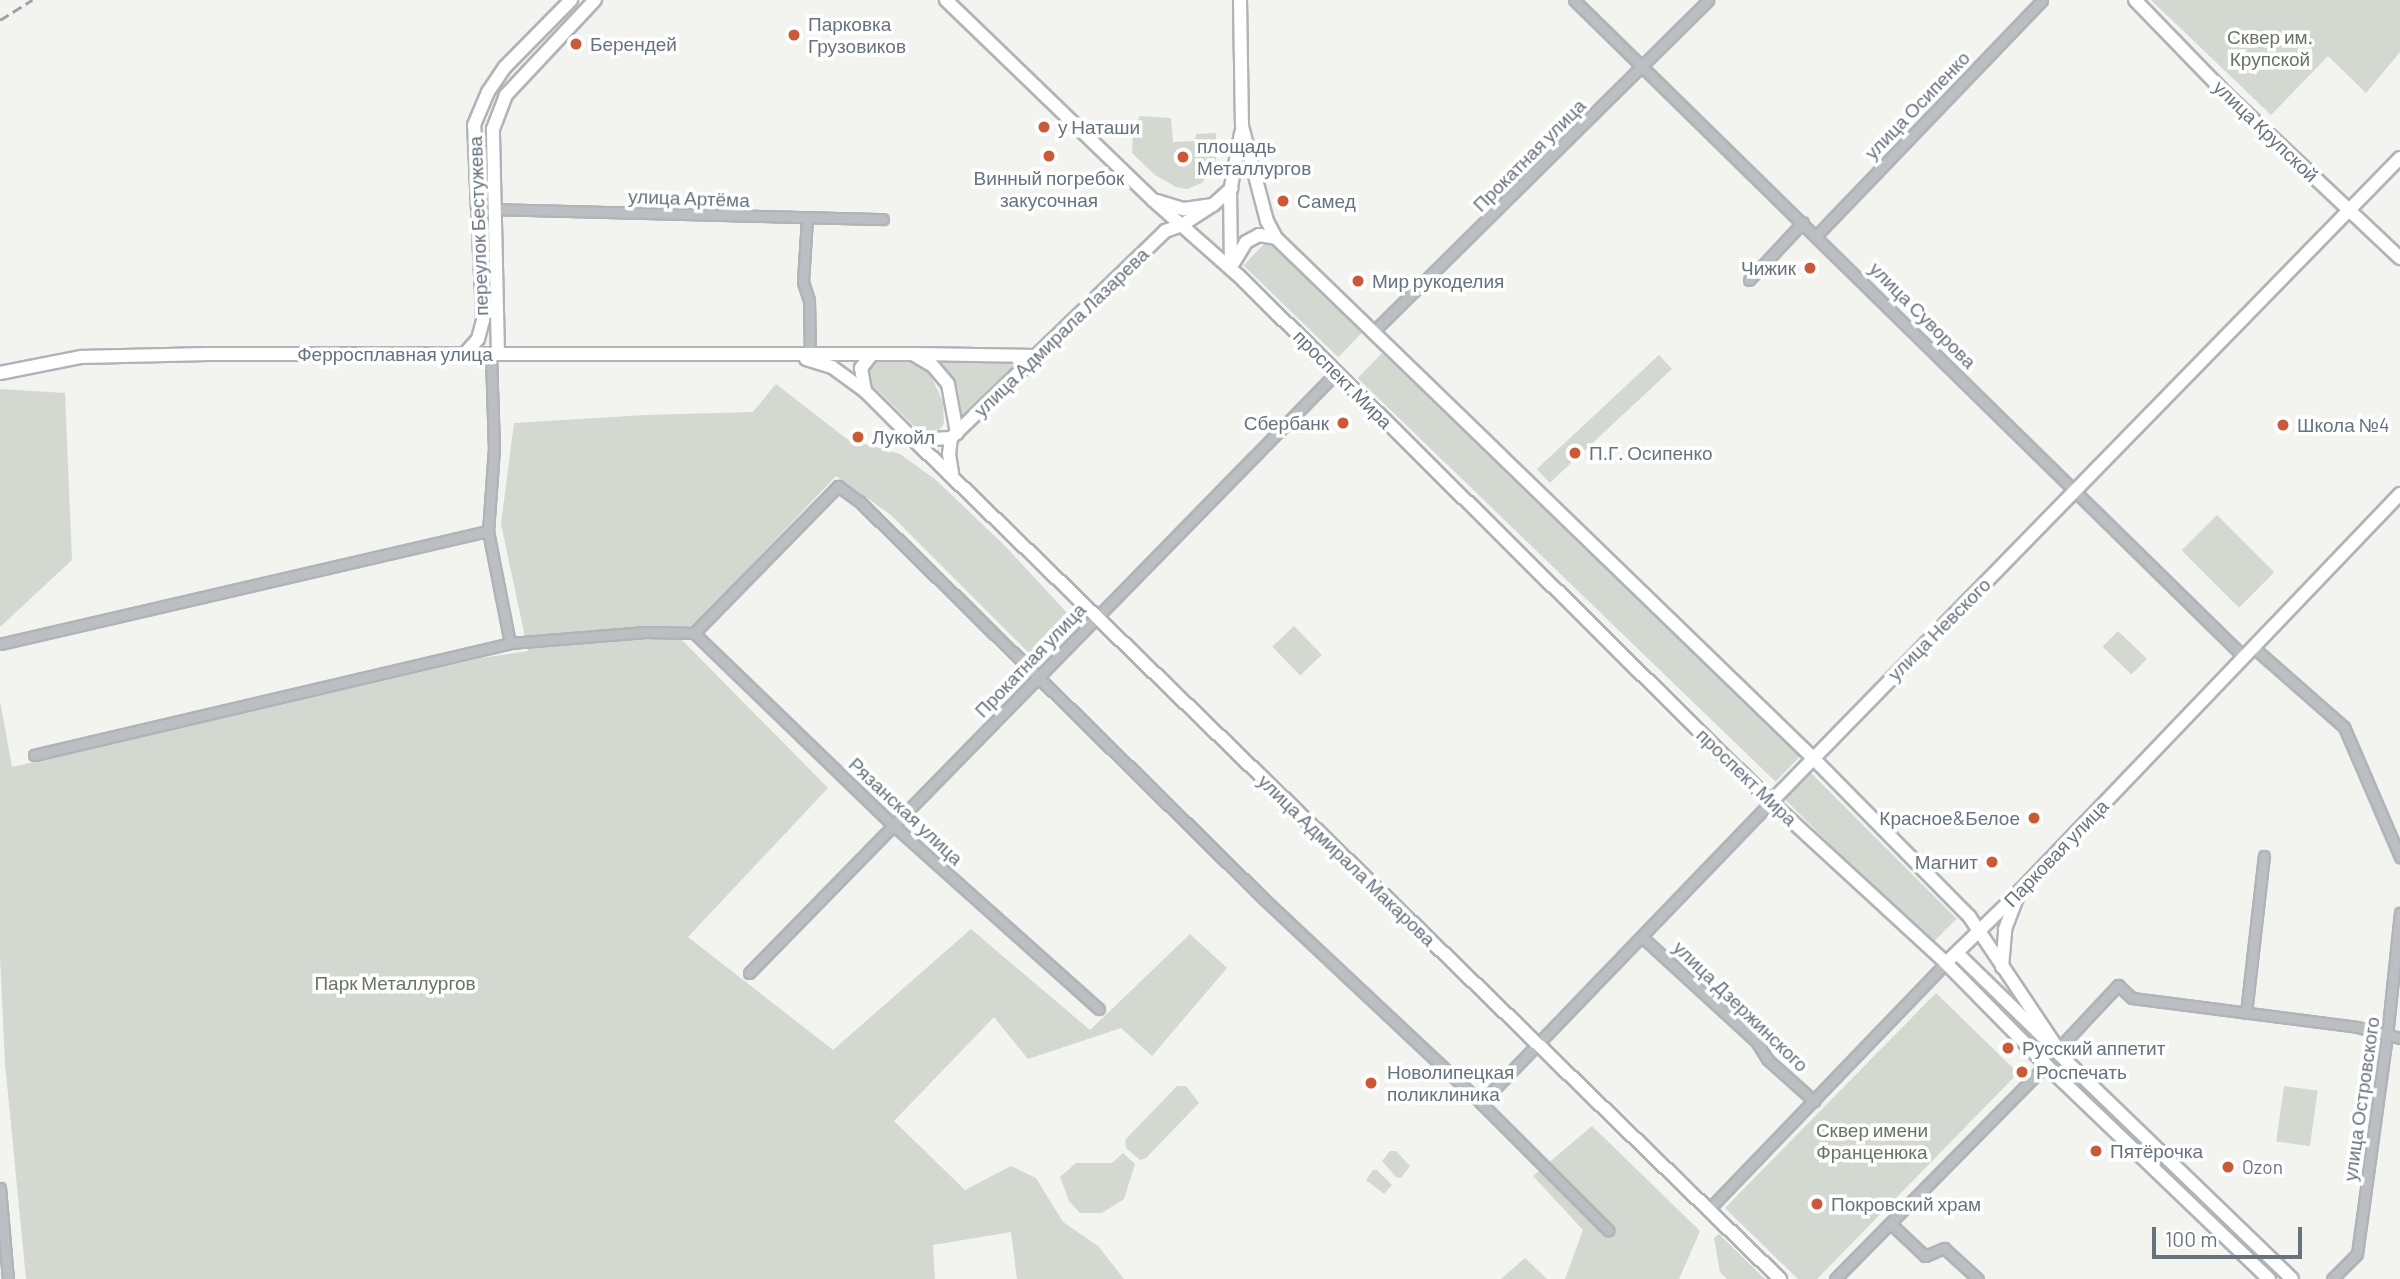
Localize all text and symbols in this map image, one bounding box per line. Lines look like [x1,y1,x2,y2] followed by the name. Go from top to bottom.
[808,13,906,57] place label: Парковка Грузовиков
[2227,26,2313,70] park label: Сквер им. Крупской
[786,27,802,43] marker: Парковка Грузовиков
[590,33,677,55] place label: Берендей
[568,36,584,52] marker: Берендей
[1860,46,1974,164] street label: улица Осипенко
[2209,75,2323,187] street label: улица Крупской
[1468,94,1590,216] street label: Прокатная улица
[1058,116,1140,138] place label: у Наташи
[1036,119,1052,135] marker: у Наташи
[1197,135,1311,179] place label: площадь Металлургов
[463,136,493,316] street label: переулок Бестужева
[1041,148,1057,164] marker: Винный погребок закусочная
[1175,149,1191,165] marker: площадь Металлургов
[974,167,1124,211] place label: Винный погребок закусочная
[628,184,750,212] street label: улица Артёма
[1297,190,1356,212] place label: Самед
[1275,193,1291,209] marker: Самед
[969,243,1153,421] street label: улица Адмирала Лазарева
[1741,257,1796,279] place label: Чижик
[1865,257,1981,373] street label: улица Суворова
[1802,260,1818,276] marker: Чижик
[1372,270,1504,292] place label: Мир рукоделия
[1350,273,1366,289] marker: Мир рукоделия
[1289,325,1397,433] street label: проспект Мира
[297,343,493,365] street label: Ферросплавная улица
[1244,412,1329,434] place label: Сбербанк
[2297,414,2389,436] place label: Школа №4
[1335,415,1351,431] marker: Сбербанк
[2275,417,2291,433] marker: Школа №4
[872,426,935,448] place label: Лукойл
[850,429,866,445] marker: Лукойл
[1589,442,1713,464] place label: П.Г. Осипенко
[1567,445,1583,461] marker: П.Г. Осипенко
[1883,573,1995,685] street label: улица Невского
[970,598,1090,722] street label: Прокатная улица
[1692,724,1802,830] street label: проспект Мира
[844,752,968,870] street label: Рязанская улица
[1254,769,1440,951] street label: улица Адмирала Макарова
[1999,794,2113,912] street label: Парковая улица
[1879,807,2020,829] place label: Красное&Белое
[2026,810,2042,826] marker: Красное&Белое
[1915,851,1978,873] place label: Магнит
[1984,854,2000,870] marker: Магнит
[1669,936,1813,1076] street label: улица Дзержинского
[314,972,476,994] park label: Парк Металлургов
[2338,1015,2384,1183] street label: улица Островского
[2022,1037,2165,1059] place label: Русский аппетит
[2000,1040,2016,1056] marker: Русский аппетит
[1387,1061,1514,1105] place label: Новолипецкая поликлиника
[2036,1061,2127,1083] place label: Роспечать
[2014,1064,2030,1080] marker: Роспечать
[1361,1073,1381,1093] marker: Новолипецкая поликлиника
[1816,1119,1928,1163] park label: Сквер имени Франценюка
[2110,1140,2203,1162] place label: Пятёрочка
[2088,1143,2104,1159] marker: Пятёрочка
[2242,1156,2283,1178] place label: Ozon
[2220,1159,2236,1175] marker: Ozon
[1831,1193,1981,1215] place label: Покровский храм
[1809,1196,1825,1212] marker: Покровский храм
[2155,1212,2306,1256] scale bar
[2165,1226,2218,1251] text: 100 m

